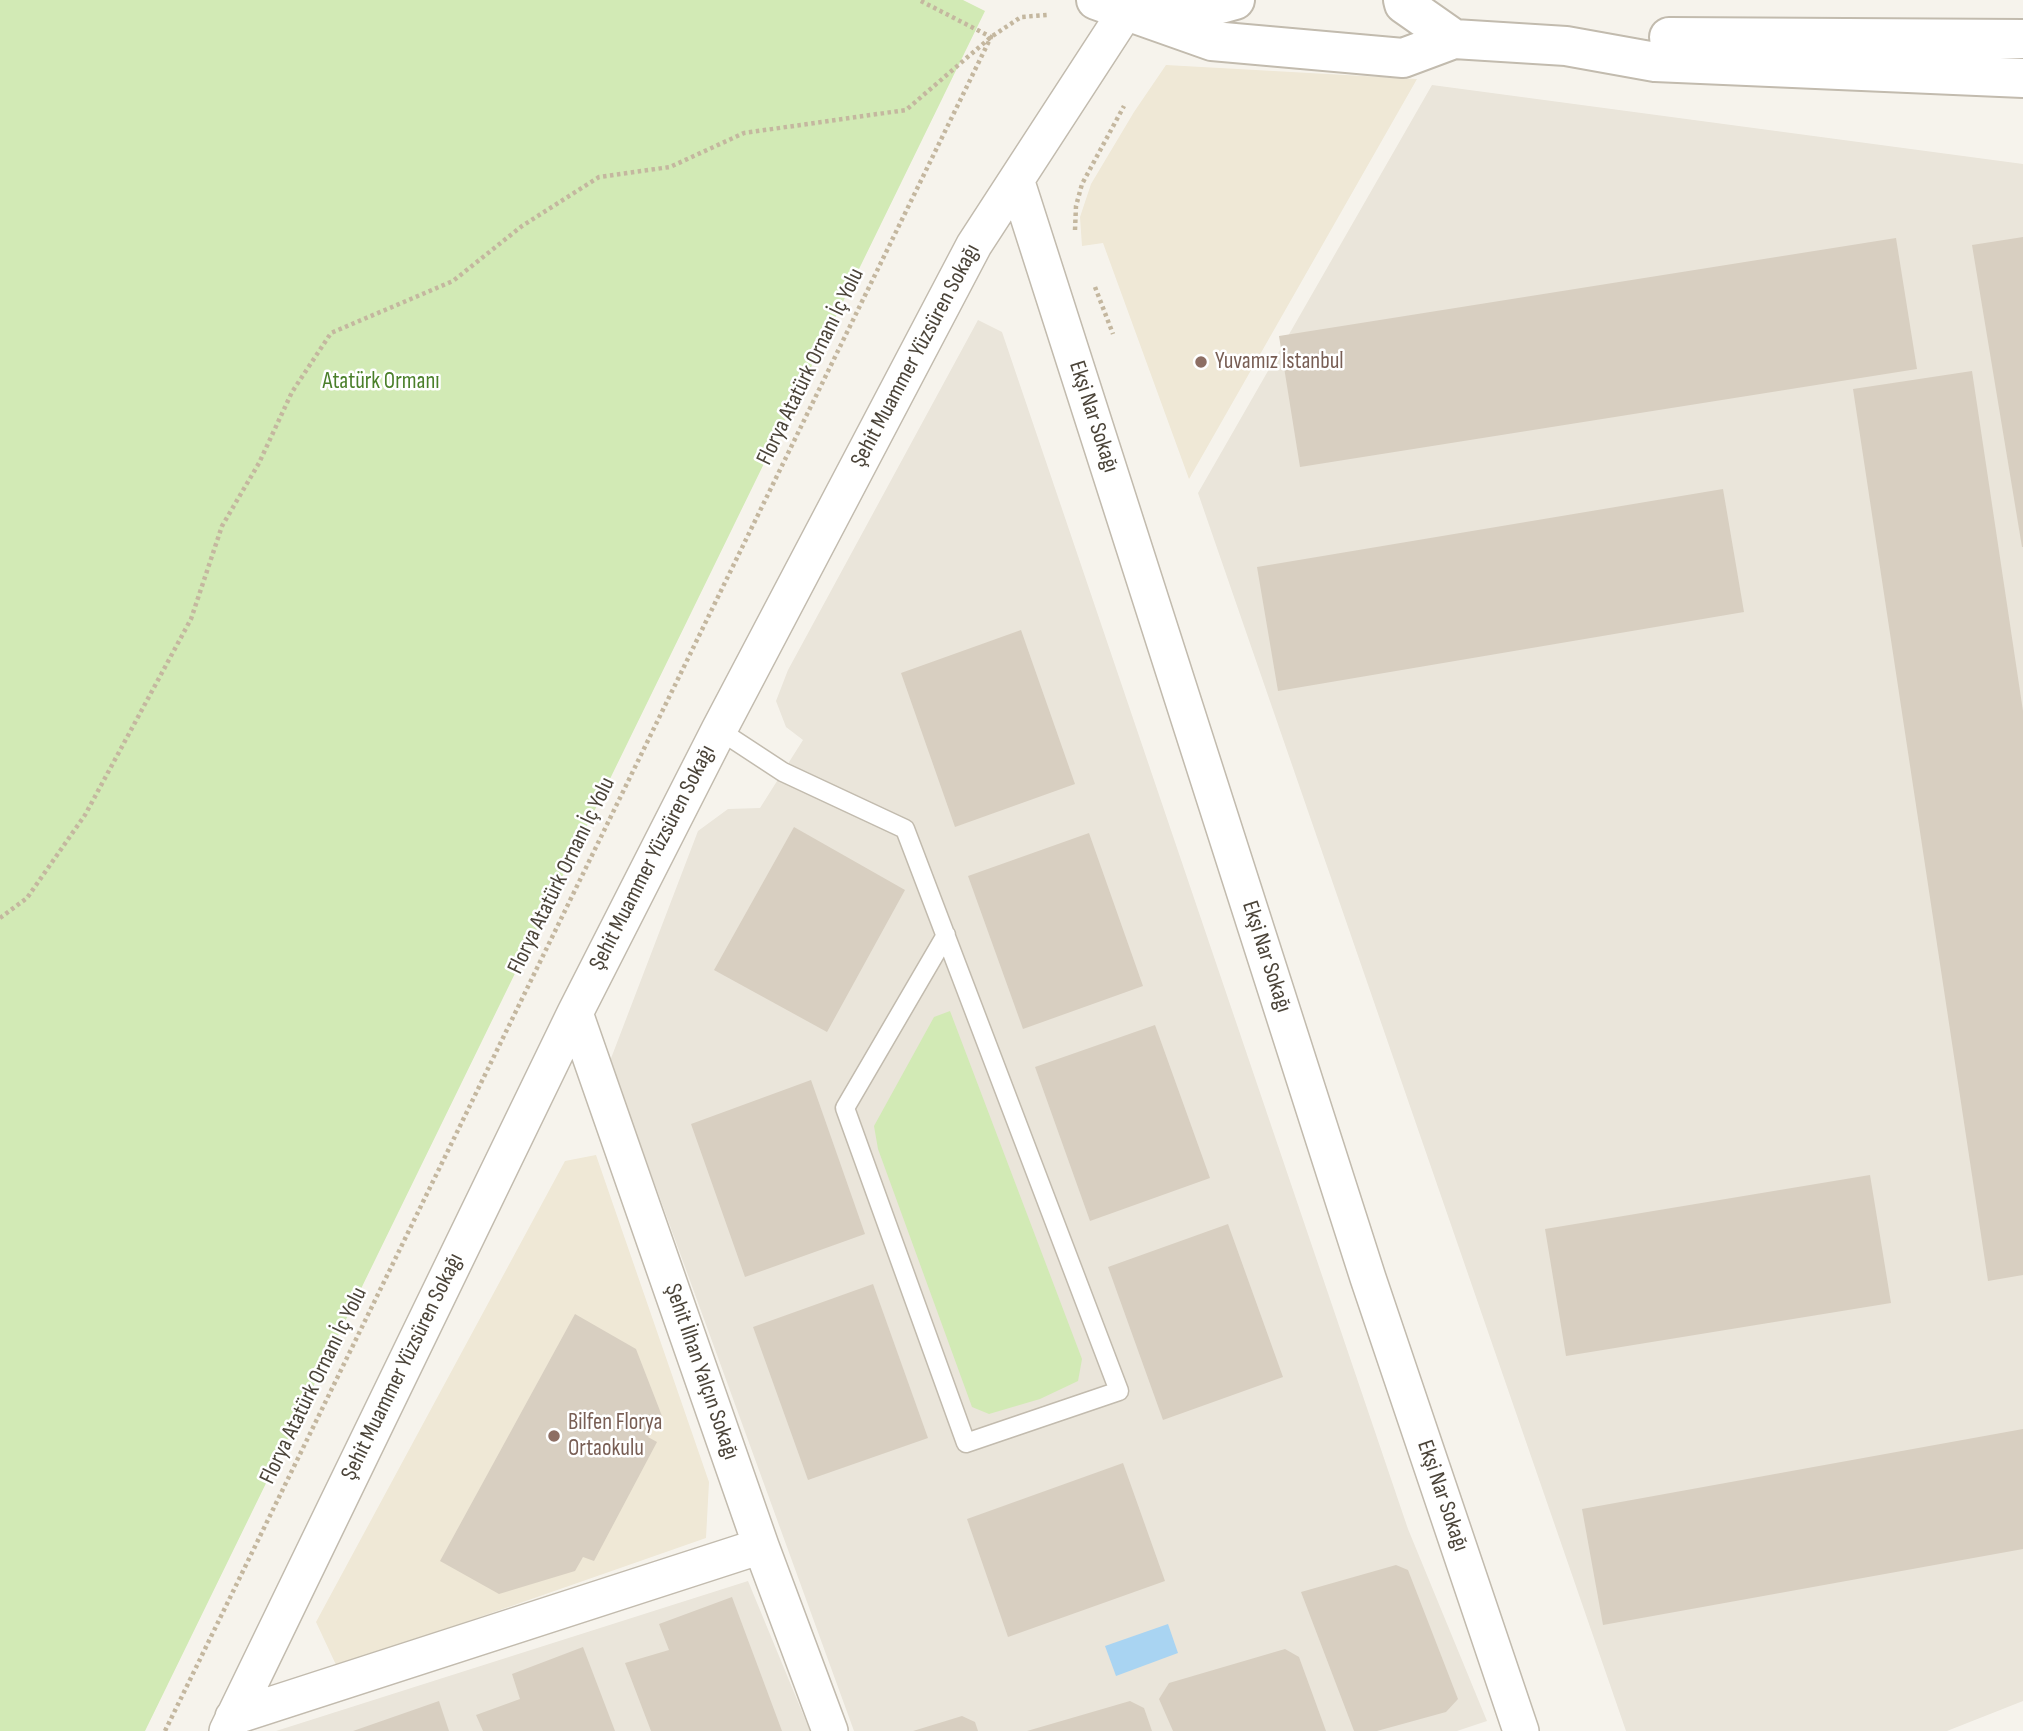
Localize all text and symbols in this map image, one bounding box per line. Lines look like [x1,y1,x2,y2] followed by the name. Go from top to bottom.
[845,240,987,472] street label: Şehit Muammer Yüzsüren Sokağı
[751,264,871,470] street label: Florya Atatürk Ornanı İç Yolu
[1215,348,1344,376] place label: Yuvamız İstanbul
[1193,354,1209,370] marker: Yuvamız İstanbul
[1062,358,1124,476] street label: Ekşi Nar Sokağı
[322,368,440,396] park label: Atatürk Ormanı
[584,741,722,975] street label: Şehit Muammer Yüzsüren Sokağı
[502,773,622,979] street label: Florya Atatürk Ornanı İç Yolu
[1235,898,1297,1016] street label: Ekşi Nar Sokağı
[336,1249,470,1485] street label: Şehit Muammer Yüzsüren Sokağı
[658,1280,744,1464] street label: Şehit İlhan Yalçın Sokağı
[254,1283,374,1489] street label: Florya Atatürk Ornanı İç Yolu
[568,1409,662,1463] place label: Bilfen Florya Ortaokulu
[546,1428,562,1444] marker: Bilfen Florya Ortaokulu
[1410,1437,1474,1555] street label: Ekşi Nar Sokağı

